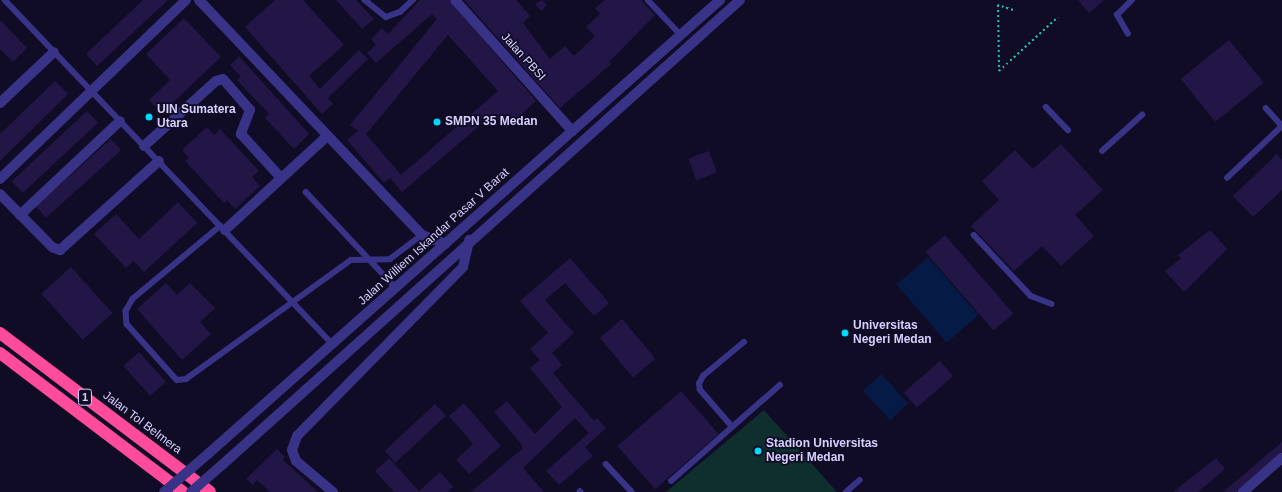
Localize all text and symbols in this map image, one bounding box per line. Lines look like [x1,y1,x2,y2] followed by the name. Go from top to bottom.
[498,30,548,84] street label: Jalan PBSI
[157,103,236,131] place label: UIN Sumatera Utara
[144,112,154,122] marker: UIN Sumatera Utara
[445,115,538,129] place label: SMPN 35 Medan
[432,117,442,127] marker: SMPN 35 Medan
[356,165,512,309] street label: Jalan Williem Iskandar Pasar V Barat
[853,319,932,347] place label: Universitas Negeri Medan
[840,328,850,338] marker: Universitas Negeri Medan
[77,388,93,406] road number: 1
[100,389,184,457] street label: Jalan Tol Belmera
[766,437,878,465] place label: Stadion Universitas Negeri Medan
[753,446,763,456] marker: Stadion Universitas Negeri Medan

